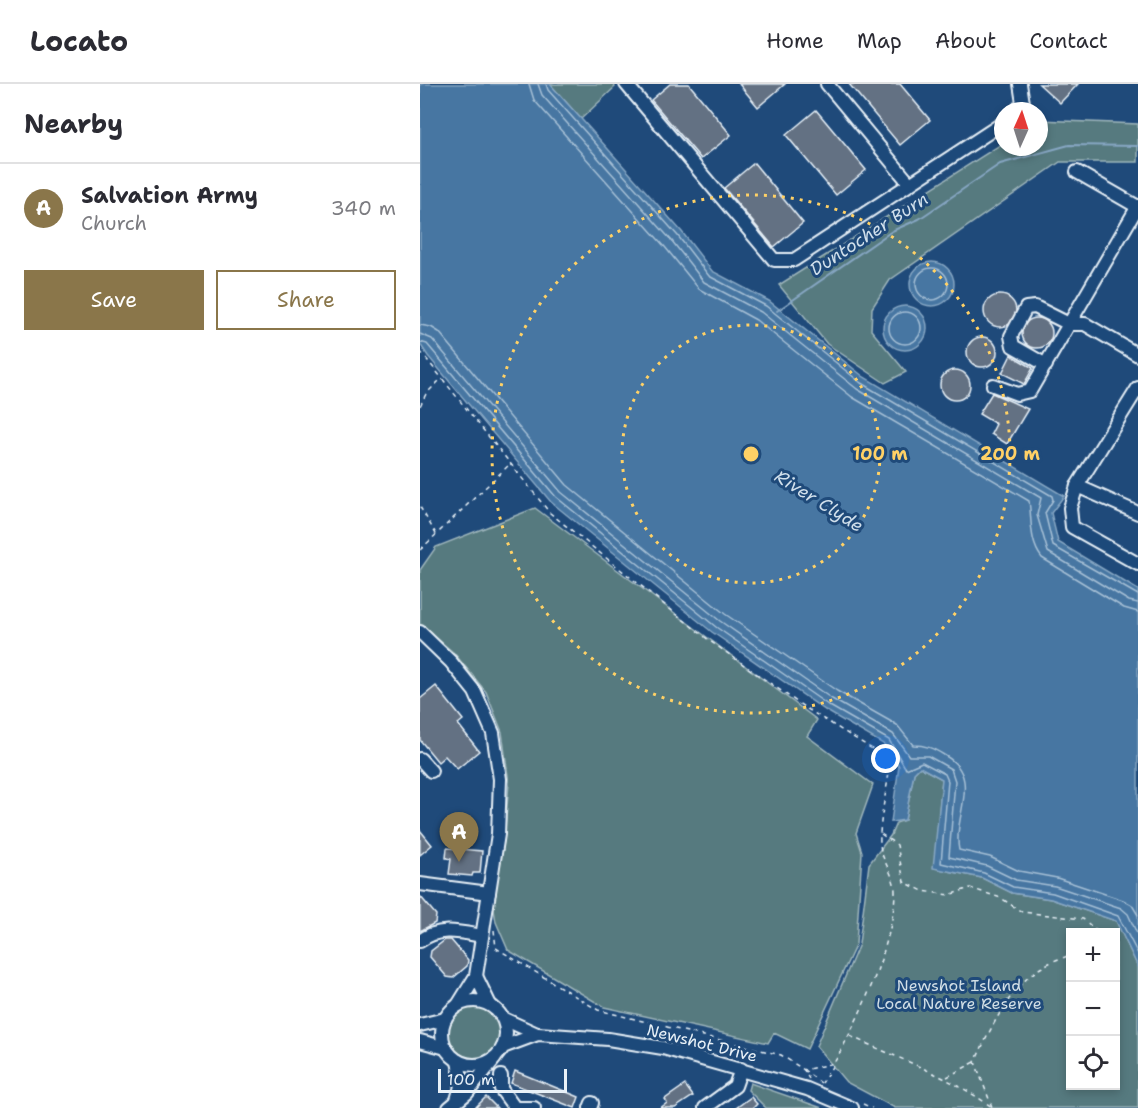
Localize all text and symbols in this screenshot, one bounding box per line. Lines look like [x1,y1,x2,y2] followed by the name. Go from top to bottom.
[30,22,128,60] text: Locato
[766,27,824,55] text: Home
[857,27,902,55] text: Map
[935,27,996,55] text: About
[1029,27,1108,55] text: Contact
[994,102,1048,156] north arrow
[24,106,123,141] text: Nearby
[81,181,258,210] text: Salvation Army
[805,187,933,281] water label: Duntocher Burn
[36,195,51,221] text: A
[331,195,396,221] text: 340 m
[81,210,147,236] text: Church
[24,270,204,330] button: Save
[216,270,396,330] button: Share
[852,442,908,466] text: 100 m
[980,442,1041,466] text: 200 m
[741,444,761,464] centre of rings
[770,464,868,538] water label: River Clyde
[871,744,900,773] your location
[440,812,478,862] pin: A
[1066,928,1120,1090] map controls
[1066,928,1120,982] button: +
[876,975,1042,1014] park label: Newshot Island Local Nature Reserve
[1066,982,1120,1036] button: −
[645,1019,759,1067] street label: Newshot Drive
[1066,1036,1120,1090] button: locate
[438,1066,567,1094] scale bar
[447,1069,495,1090] text: 100 m

